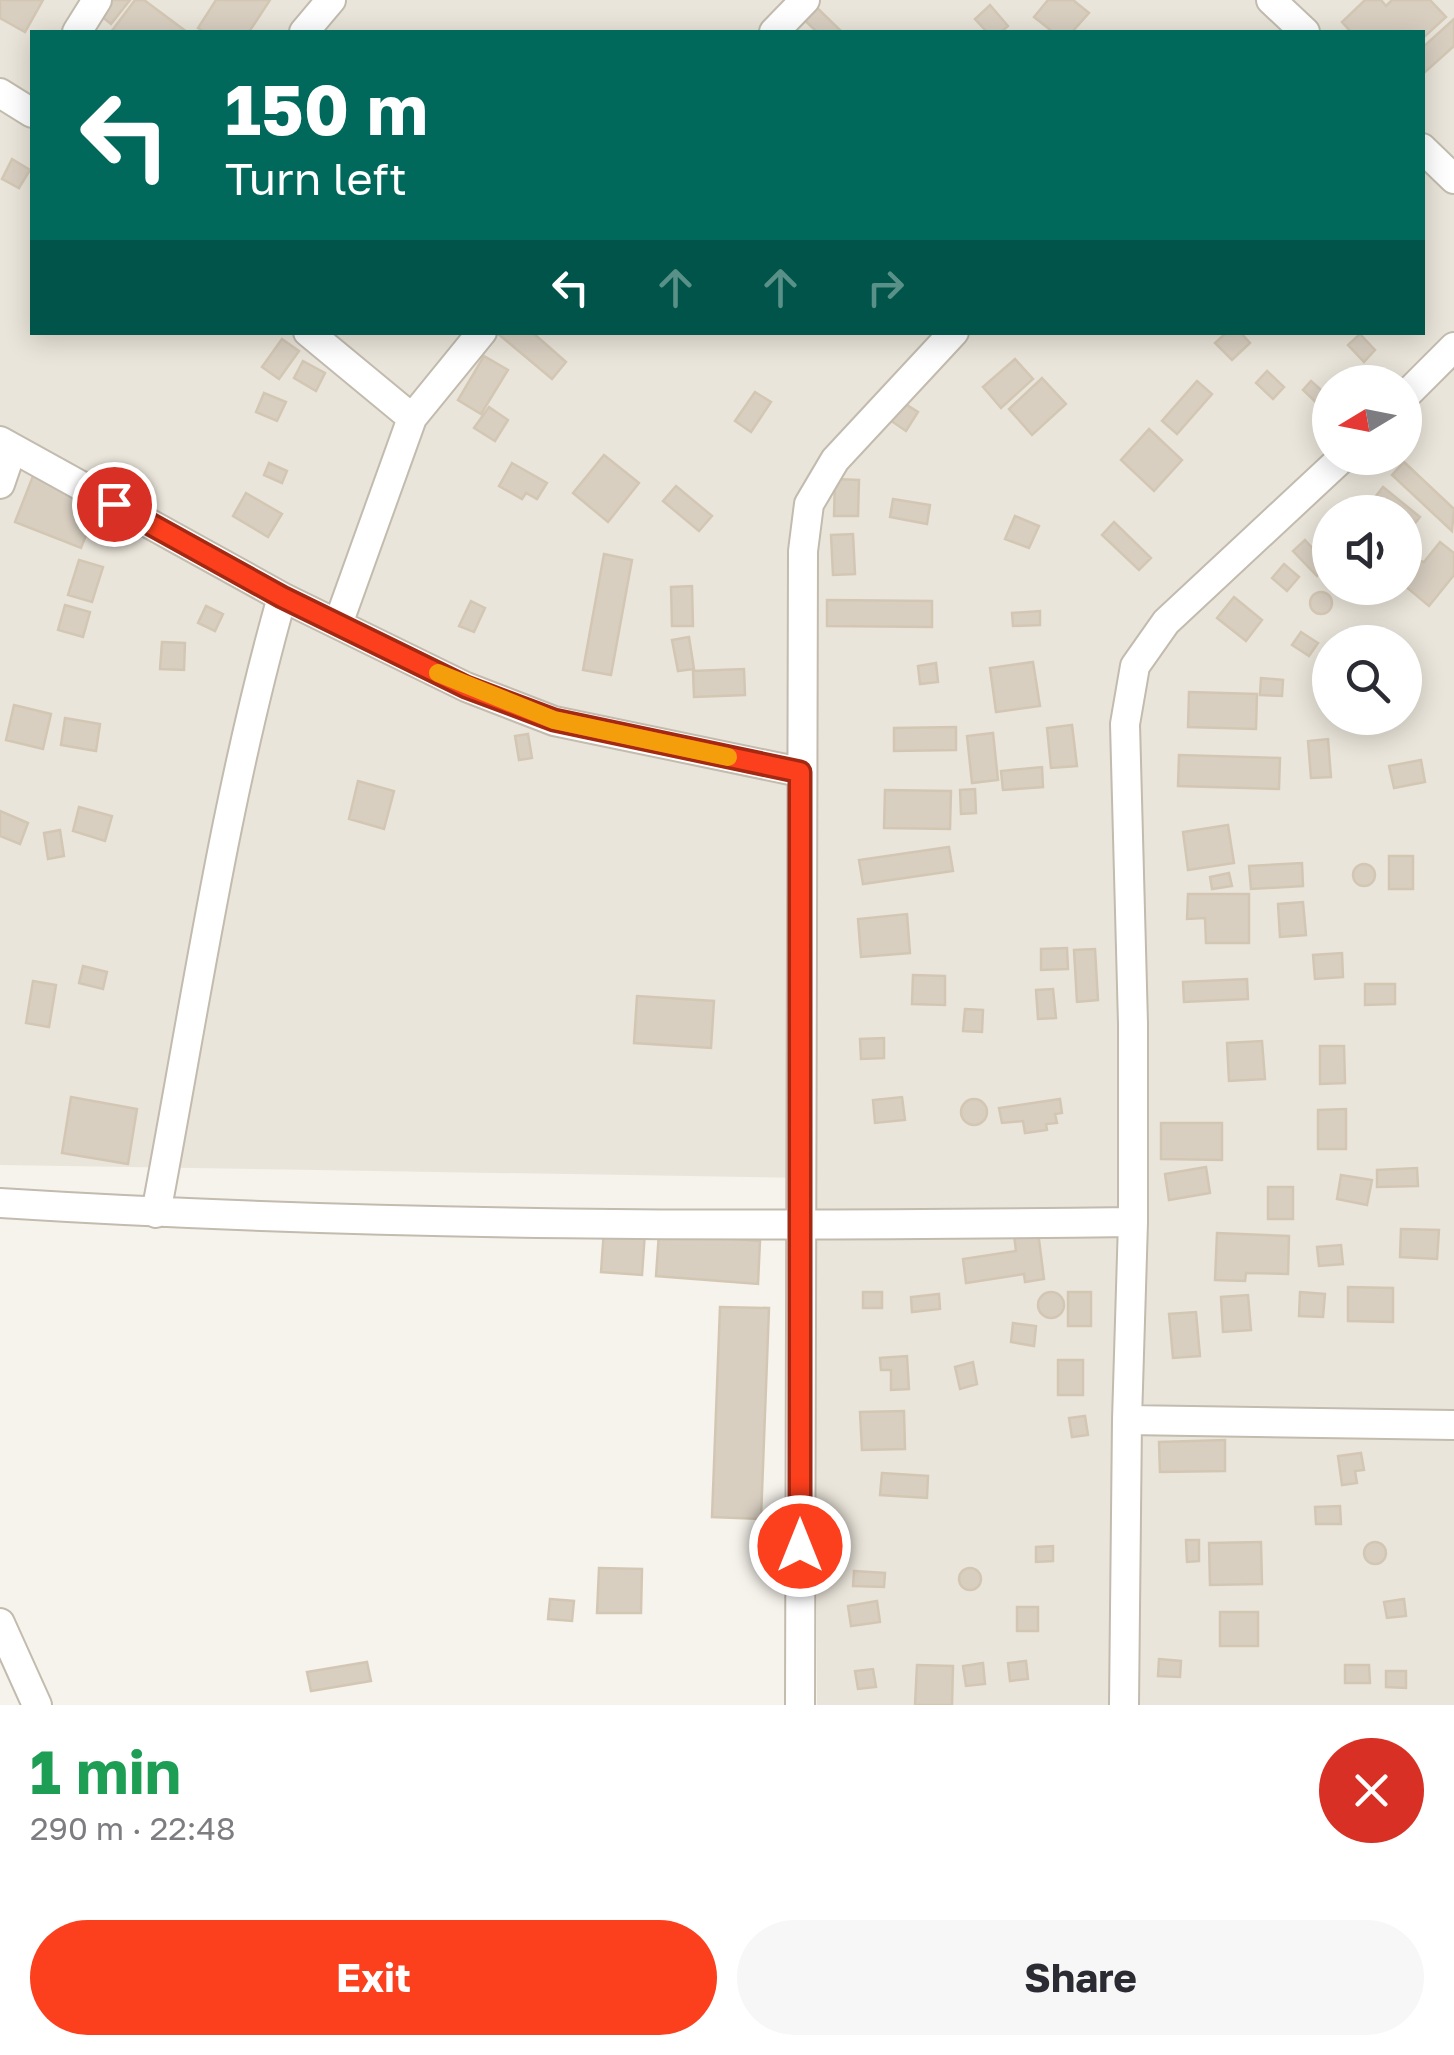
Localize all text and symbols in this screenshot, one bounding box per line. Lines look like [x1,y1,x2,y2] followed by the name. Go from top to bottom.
[225,66,428,150] text: 150 m
[60,70,190,200] icon: left
[225,151,407,205] text: Turn left
[543,260,598,315] icon: left
[648,260,703,315] icon: ahead
[753,260,808,315] icon: ahead
[858,260,913,315] icon: right
[1312,365,1422,475] north arrow
[1312,365,1422,735] map controls
[72,462,157,547] pin
[87,477,142,532] icon: arrive
[1312,495,1422,605] button: sound
[1312,625,1422,735] button: search
[748,1494,852,1598] position arrow
[30,1735,181,1807] text: 1 min
[1319,1738,1424,1843] button: close
[30,1809,235,1847] text: 290 m · 22:48
[30,1920,717,2035] button: Exit
[737,1920,1424,2035] button: Share

